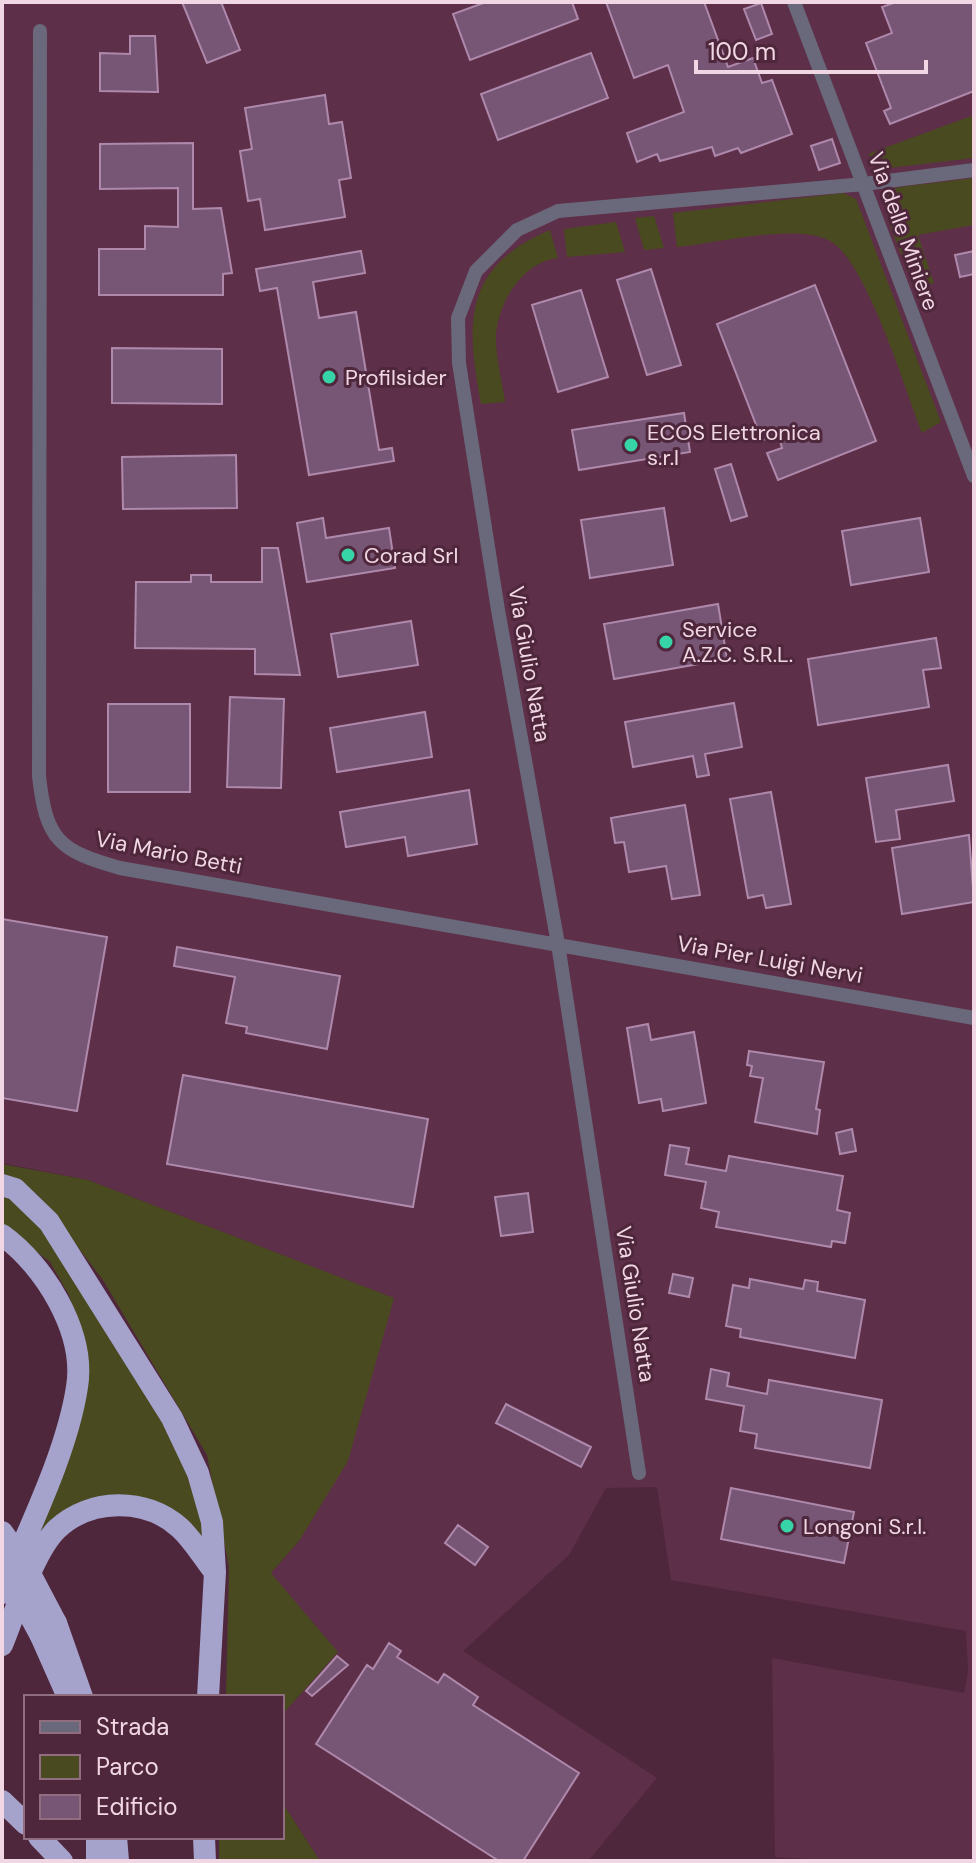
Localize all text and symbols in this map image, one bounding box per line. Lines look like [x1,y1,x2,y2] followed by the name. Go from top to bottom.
[696,24,926,74] scale bar
[708,36,776,67] text: 100 m
[861,148,946,314] street label: Via delle Miniere
[345,363,447,392] place label: Profilsider
[320,368,338,386] marker: Profilsider
[647,418,821,472] place label: ECOS Elettronica s.r.l
[622,436,640,454] marker: ECOS Elettronica s.r.l
[364,541,458,570] place label: Corad Srl
[339,546,357,564] marker: Corad Srl
[502,584,557,744] street label: Via Giulio Natta
[682,615,793,669] place label: Service A.Z.C. S.R.L.
[657,633,675,651] marker: Service A.Z.C. S.R.L.
[93,824,245,881] street label: Via Mario Betti
[675,929,865,990] street label: Via Pier Luigi Nervi
[609,1224,662,1384] street label: Via Giulio Natta
[803,1512,926,1541] place label: Longoni S.r.l.
[778,1517,796,1535] marker: Longoni S.r.l.
[24,1695,284,1839] legend
[96,1711,169,1742] text: Strada
[96,1751,159,1782] text: Parco
[96,1791,178,1822] text: Edificio

